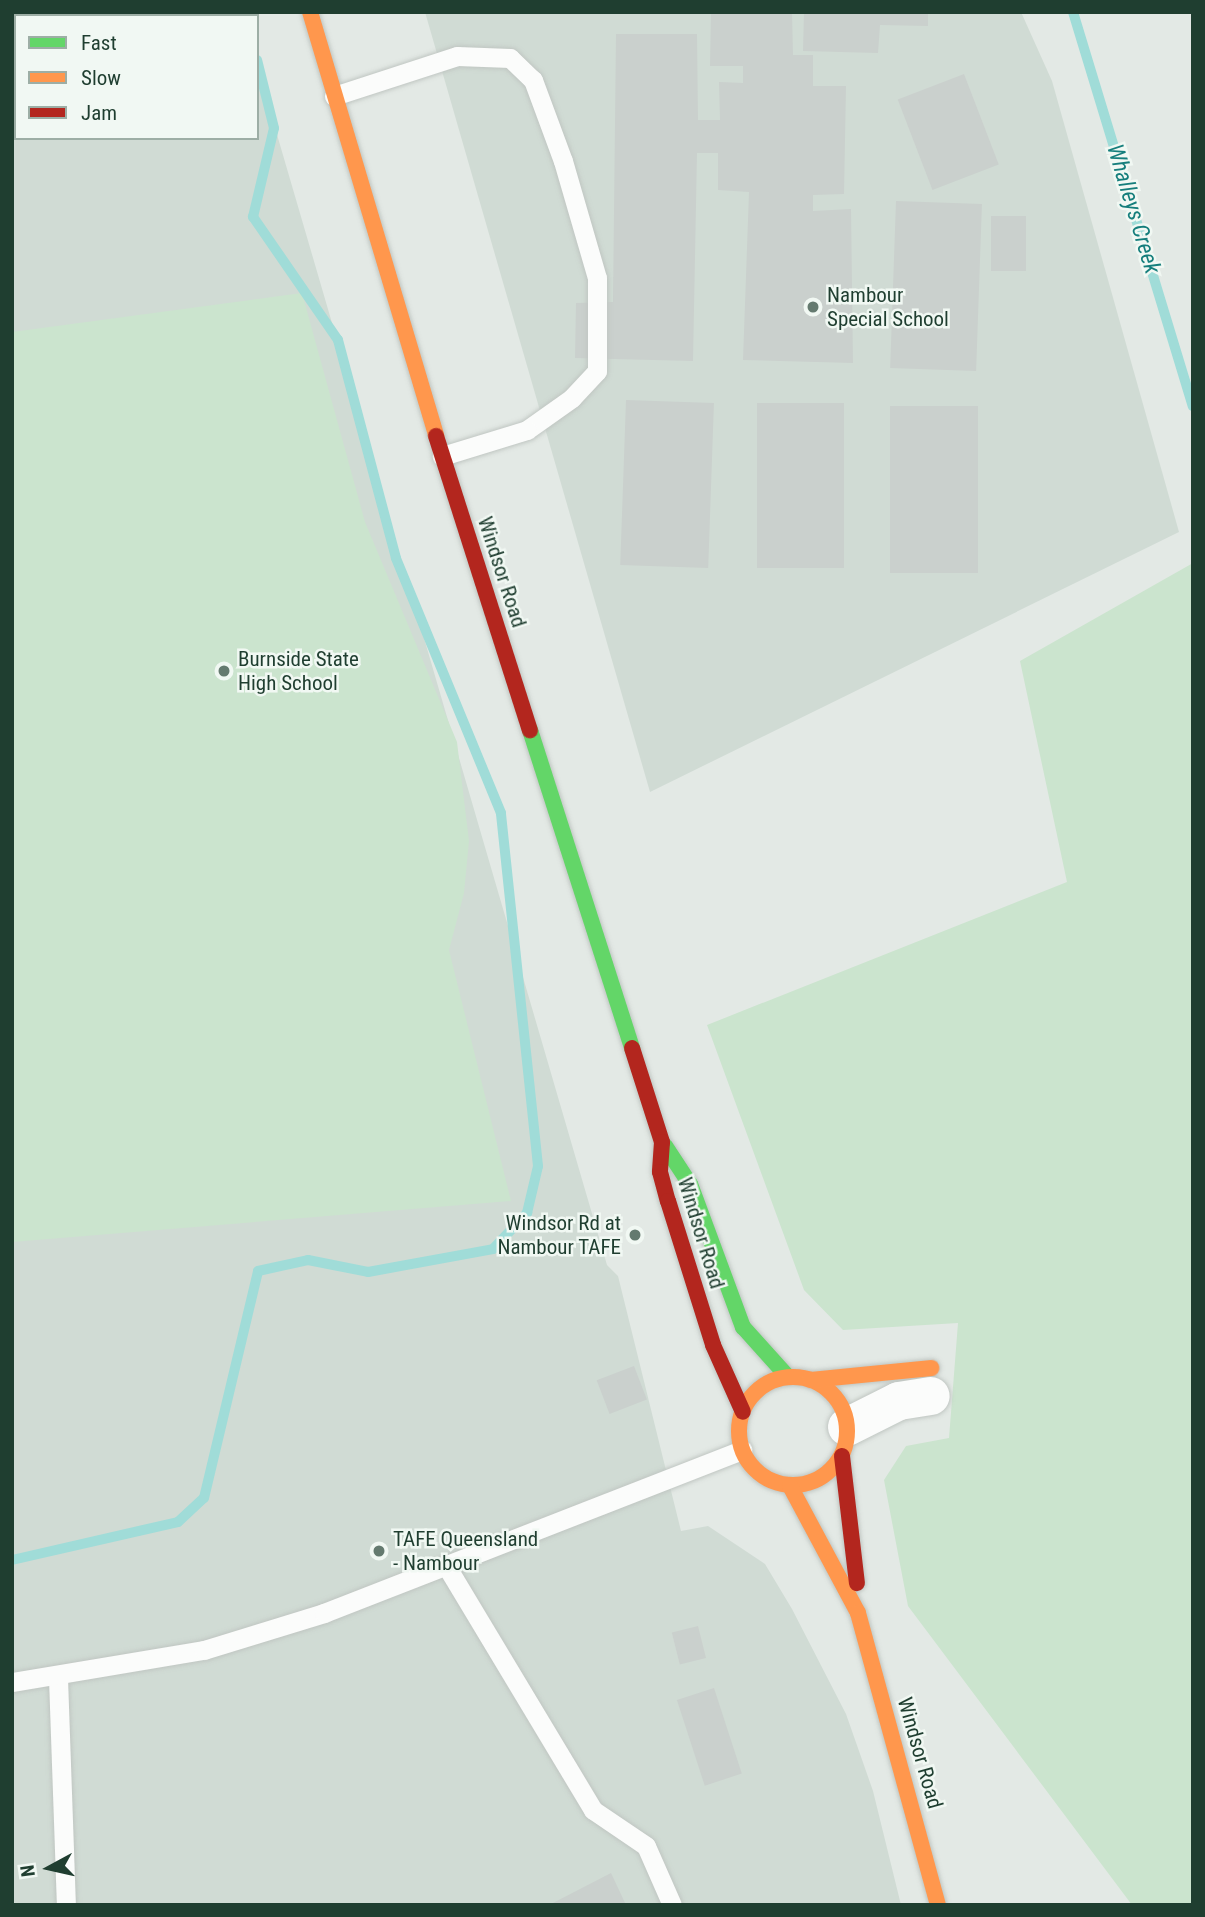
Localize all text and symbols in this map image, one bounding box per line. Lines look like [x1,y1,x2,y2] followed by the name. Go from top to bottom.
[14,14,259,140] legend
[81,31,117,55] text: Fast
[81,66,121,90] text: Slow
[81,101,117,125] text: Jam
[1100,141,1166,277] water label: Whalleys Creek
[827,282,949,332] place label: Nambour Special School
[805,299,821,315] marker: Nambour Special School
[472,513,532,631] street label: Windsor Road
[238,646,359,696] place label: Burnside State High School
[216,663,232,679] marker: Burnside State High School
[672,1174,730,1292] street label: Windsor Road
[497,1210,621,1260] place label: Windsor Rd at Nambour TAFE
[627,1227,643,1243] marker: Windsor Rd at Nambour TAFE
[393,1526,538,1576] place label: TAFE Queensland - Nambour
[371,1543,387,1559] marker: TAFE Queensland - Nambour
[892,1694,948,1812] street label: Windsor Road
[14,1833,84,1903] north arrow
[16,1864,40,1878] text: N

